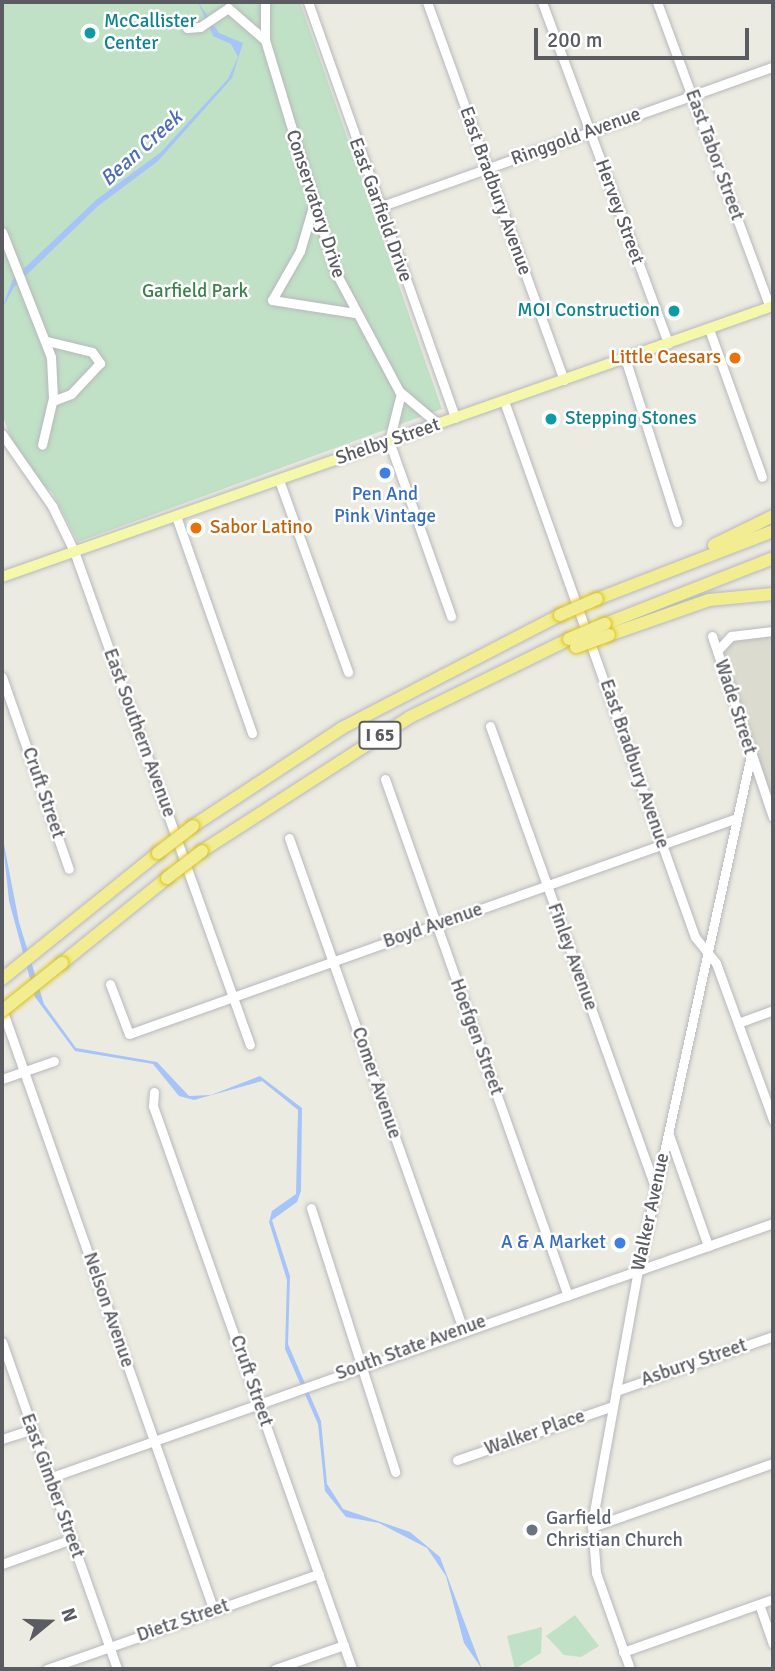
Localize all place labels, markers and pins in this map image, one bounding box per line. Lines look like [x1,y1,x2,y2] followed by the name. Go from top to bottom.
[104,11,197,55] place label: McCallister Center
[82,25,98,41] marker: McCallister Center
[517,300,660,322] place label: MOI Construction
[666,303,682,319] marker: MOI Construction
[610,347,721,369] place label: Little Caesars
[727,350,743,366] marker: Little Caesars
[565,408,697,430] place label: Stepping Stones
[543,411,559,427] marker: Stepping Stones
[377,465,393,481] marker: Pen And Pink Vintage
[334,484,436,528] place label: Pen And Pink Vintage
[210,517,313,539] place label: Sabor Latino
[188,520,204,536] marker: Sabor Latino
[501,1232,606,1254] place label: A & A Market
[612,1235,628,1251] marker: A & A Market
[546,1508,683,1552] place label: Garfield Christian Church
[524,1522,540,1538] marker: Garfield Christian Church

